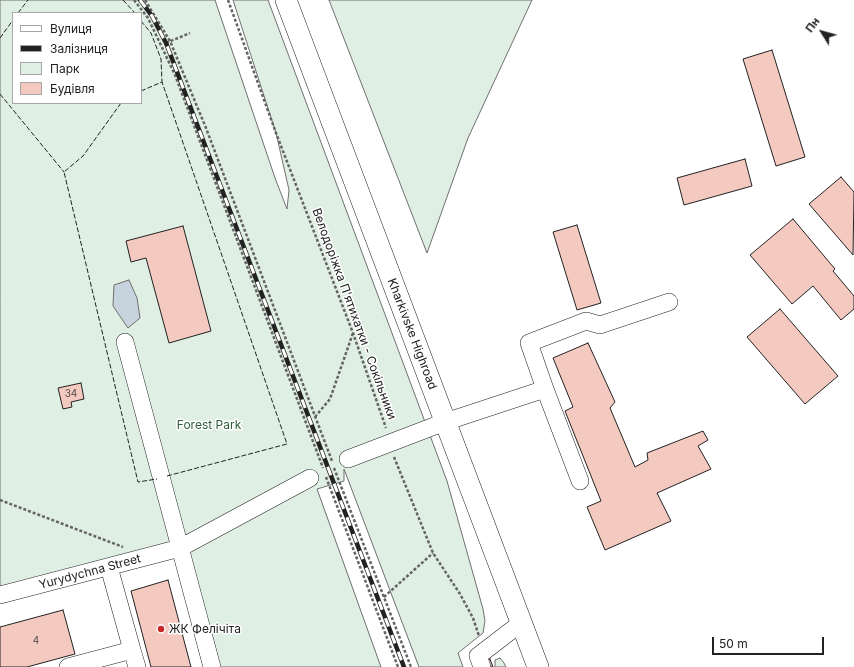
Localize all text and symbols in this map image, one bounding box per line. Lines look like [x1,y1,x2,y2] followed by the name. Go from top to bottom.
[12,12,142,104] legend
[802,12,842,52] north arrow
[802,15,823,35] text: Пн
[50,21,92,36] text: Вулиця
[50,41,108,56] text: Залізниця
[50,61,80,76] text: Парк
[50,81,95,96] text: Будівля
[309,206,399,422] street label: Велодоріжка П'ятихатки - Сокільники
[384,276,440,392] street label: Kharkivske Highroad
[65,388,77,400] house number: 34
[177,418,241,432] park label: Forest Park
[37,551,143,593] street label: Yurydychna Street
[169,622,241,636] place label: ЖК Фелічіта
[156,624,166,634] marker: ЖК Фелічіта
[714,629,826,655] scale bar
[33,635,39,647] house number: 4
[719,636,748,651] text: 50 m

